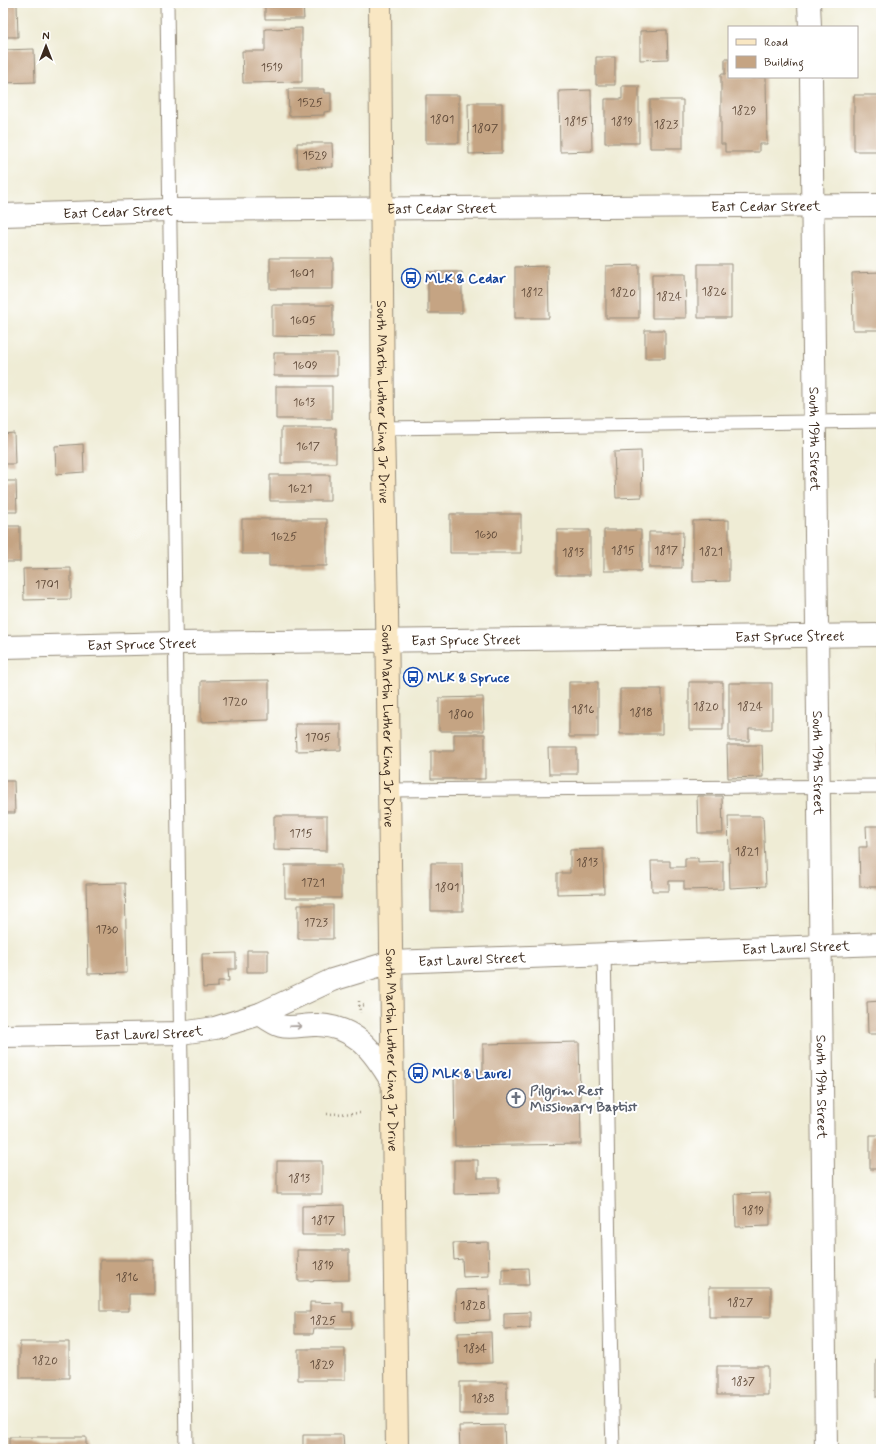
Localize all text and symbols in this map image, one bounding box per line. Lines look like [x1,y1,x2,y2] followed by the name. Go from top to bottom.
[26,26,66,66] north arrow
[728,26,858,78] legend
[42,30,50,44] text: N
[764,35,788,51] text: Road
[764,55,804,72] text: Building
[261,60,283,76] house number: 1519
[297,95,323,111] house number: 1525
[732,103,757,119] house number: 1829
[430,112,454,128] house number: 1801
[564,114,588,130] house number: 1815
[611,114,633,130] house number: 1819
[654,117,679,133] house number: 1823
[472,121,498,137] house number: 1807
[303,148,328,164] house number: 1529
[711,197,822,216] street label: East Cedar Street
[387,200,498,218] street label: East Cedar Street
[63,202,174,223] street label: East Cedar Street
[290,266,314,282] house number: 1601
[400,267,422,289] bus stop icon: MLK & Cedar
[425,270,506,288] place label: MLK & Cedar
[701,284,727,300] house number: 1826
[521,285,543,301] house number: 1812
[610,285,636,301] house number: 1820
[656,289,682,305] house number: 1824
[372,300,393,504] street label: South Martin Luther King Jr Drive
[290,313,316,329] house number: 1605
[292,358,318,374] house number: 1609
[804,387,824,492] street label: South 19th Street
[293,395,316,411] house number: 1613
[296,439,320,455] house number: 1617
[288,481,312,497] house number: 1621
[474,527,498,543] house number: 1630
[271,529,297,545] house number: 1625
[611,543,635,559] house number: 1815
[654,543,678,559] house number: 1817
[699,544,723,560] house number: 1821
[562,545,585,561] house number: 1813
[35,577,59,593] house number: 1701
[377,624,398,828] street label: South Martin Luther King Jr Drive
[735,627,845,647] street label: East Spruce Street
[411,631,521,650] street label: East Spruce Street
[87,635,197,655] street label: East Spruce Street
[402,666,424,688] bus stop icon: MLK & Spruce
[427,669,509,687] place label: MLK & Spruce
[222,694,248,710] house number: 1720
[693,699,719,715] house number: 1820
[737,699,763,715] house number: 1824
[572,702,594,718] house number: 1816
[629,705,653,721] house number: 1818
[448,707,474,723] house number: 1800
[808,711,827,816] street label: South 19th Street
[305,730,331,746] house number: 1705
[289,826,313,842] house number: 1715
[735,844,759,860] house number: 1821
[576,855,599,871] house number: 1813
[301,875,325,891] house number: 1721
[435,880,459,896] house number: 1801
[304,915,329,931] house number: 1723
[95,922,119,938] house number: 1730
[742,937,851,959] street label: East Laurel Street
[381,948,401,1152] street label: South Martin Luther King Jr Drive
[418,949,527,971] street label: East Laurel Street
[95,1022,205,1044] street label: East Laurel Street
[289,1022,302,1030] one-way arrow
[811,1035,831,1140] street label: South 19th Street
[407,1062,429,1084] bus stop icon: MLK & Laurel
[432,1065,511,1083] place label: MLK & Laurel
[530,1082,637,1116] place label: Pilgrim Rest Missionary Baptist
[505,1087,527,1109] church icon: Pilgrim Rest Missionary Baptist
[288,1171,311,1187] house number: 1813
[742,1203,764,1219] house number: 1819
[311,1213,335,1229] house number: 1817
[312,1258,334,1274] house number: 1819
[116,1270,138,1286] house number: 1816
[727,1295,753,1311] house number: 1827
[460,1298,486,1314] house number: 1828
[310,1313,336,1329] house number: 1825
[463,1341,487,1357] house number: 1834
[32,1353,58,1369] house number: 1820
[310,1357,335,1373] house number: 1829
[731,1374,755,1390] house number: 1837
[471,1391,495,1407] house number: 1838

